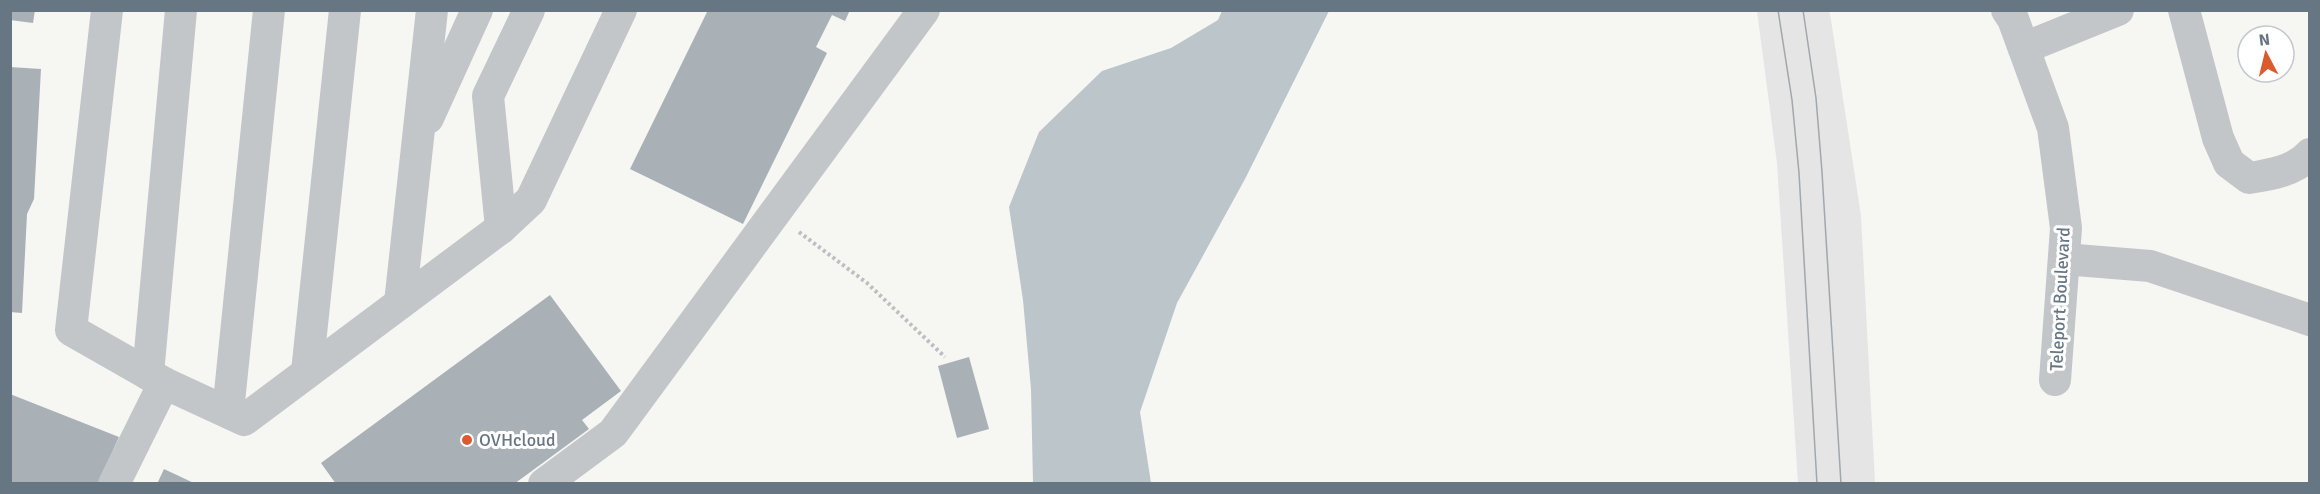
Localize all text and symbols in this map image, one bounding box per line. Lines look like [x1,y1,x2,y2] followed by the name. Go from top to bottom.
[2236,24,2296,84] north arrow
[2258,30,2271,51] text: N
[2045,227,2075,371] street label: Teleport Boulevard
[479,429,555,451] place label: OVHcloud
[460,433,474,447] marker: OVHcloud

